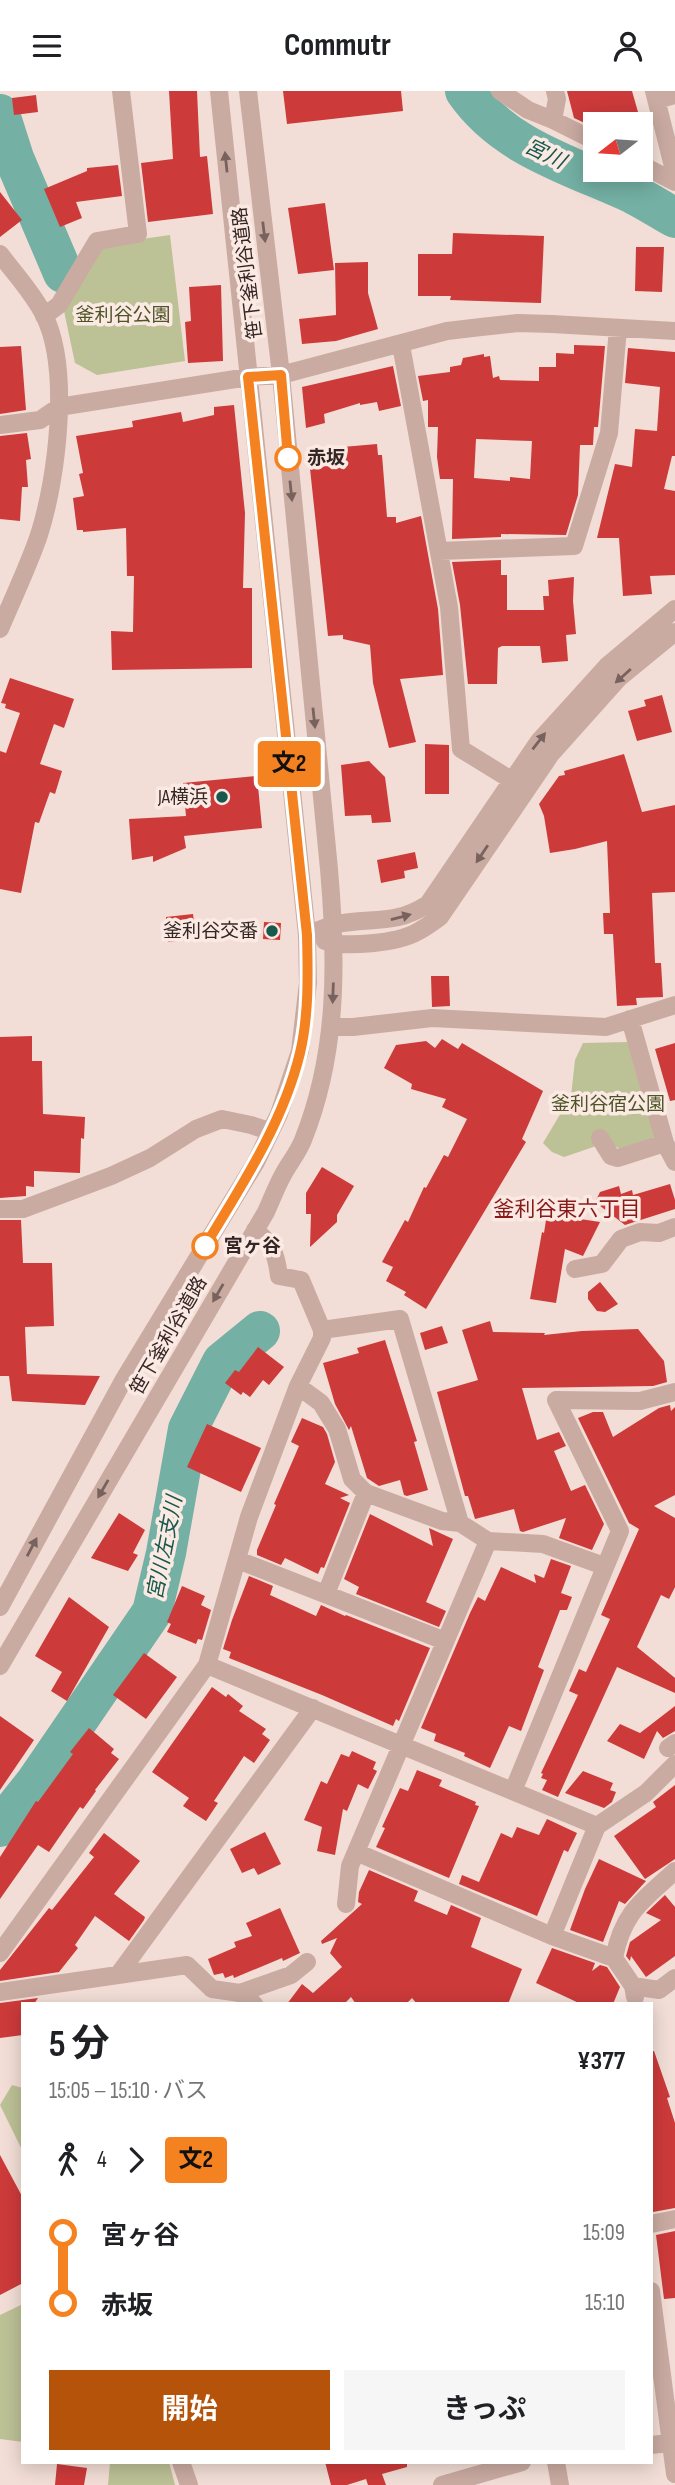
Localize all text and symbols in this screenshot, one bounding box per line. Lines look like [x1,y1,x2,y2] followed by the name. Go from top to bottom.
[284,26,391,65] text: Commutr
[28,27,66,65] icon: menu
[609,27,647,65] icon: person
[583,112,653,182] north arrow
[583,112,653,182] map controls
[521,134,571,175] water label: 宮川
[220,151,231,173] one-way arrow
[228,206,268,340] street label: 笹下釜利谷道路
[259,221,270,243] one-way arrow
[75,304,171,327] park label: 釜利谷公園
[275,445,301,471] marker: 赤坂
[307,447,345,470] place label: 赤坂
[286,481,297,503] one-way arrow
[614,668,632,684] one-way arrow
[308,707,319,729] one-way arrow
[532,733,547,751] one-way arrow
[258,741,320,787] line badge: 文2
[272,749,306,778] text: 文2
[157,786,208,809] place label: JA横浜
[214,789,230,805] marker: JA横浜
[475,845,489,863] one-way arrow
[390,911,412,922] one-way arrow
[163,920,258,943] place label: 釜利谷交番
[264,923,280,939] marker: 釜利谷交番
[328,982,339,1004] one-way arrow
[551,1093,665,1116] park label: 釜利谷宿公園
[494,1197,641,1222] district label: 釜利谷東六丁目
[192,1233,218,1259] marker: 宮ヶ谷
[224,1235,281,1258] place label: 宮ヶ谷
[126,1273,212,1399] street label: 笹下釜利谷道路
[213,1283,225,1303] one-way arrow
[97,1480,110,1499] one-way arrow
[143,1492,188,1602] water label: 宮川左支川
[26,1537,37,1557] one-way arrow
[49,2022,110,2067] text: 5 分
[577,2046,625,2077] text: ¥377
[49,2077,208,2105] text: 15:05 – 15:10 · バス
[49,2141,87,2179] icon: walk
[117,2141,155,2179] icon: forward
[179,2145,213,2174] text: 文2
[97,2146,107,2174] text: 4
[583,2219,625,2247] text: 15:09
[101,2221,179,2252] text: 宮ヶ谷
[585,2289,625,2317] text: 15:10
[101,2291,153,2322] text: 赤坂
[49,2370,330,2450] button: 開始
[344,2370,625,2450] button: きっぷ

